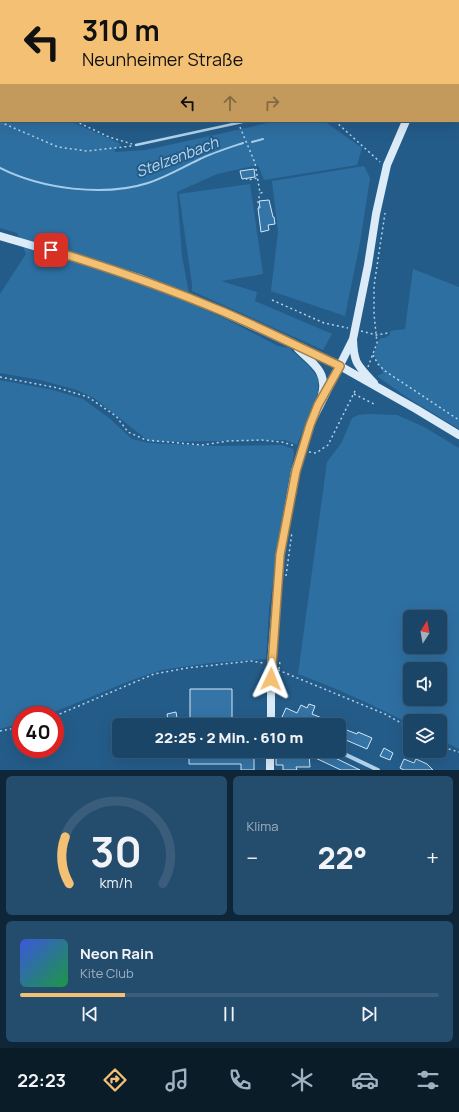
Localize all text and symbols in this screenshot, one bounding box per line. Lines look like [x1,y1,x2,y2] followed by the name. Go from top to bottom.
[82,11,160,49] text: 310 m
[16,16,68,68] icon: left
[82,47,243,71] text: Neunheimer Straße
[177,92,199,114] icon: left
[219,92,241,114] icon: ahead
[261,92,283,114] icon: right
[133,131,222,182] water label: Stelzenbach
[34,233,68,267] pin
[40,239,62,261] icon: arrive
[403,610,447,654] north arrow
[403,610,447,758] map controls
[250,658,292,700] position arrow
[403,662,447,706] button: sound
[12,706,64,758] speed limit sign: 40
[403,714,447,758] button: layers
[155,727,303,748] text: 22:25 · 2 Min. · 610 m
[247,817,279,835] text: Klima
[90,822,142,878] text: 30
[317,837,367,878] text: 22°
[247,843,258,873] text: −
[426,843,439,873] text: +
[100,872,133,891] text: km/h
[80,943,154,964] text: Neon Rain
[80,964,134,982] text: Kite Club
[79,1003,101,1025] icon: previous
[218,1003,240,1025] icon: pause
[358,1003,380,1025] icon: next
[101,1066,129,1094] icon: directions
[163,1066,191,1094] icon: music
[226,1066,254,1094] icon: phone
[288,1066,316,1094] icon: climate
[351,1066,379,1094] icon: car
[414,1066,442,1094] icon: filters
[17,1068,66,1092] text: 22:23

